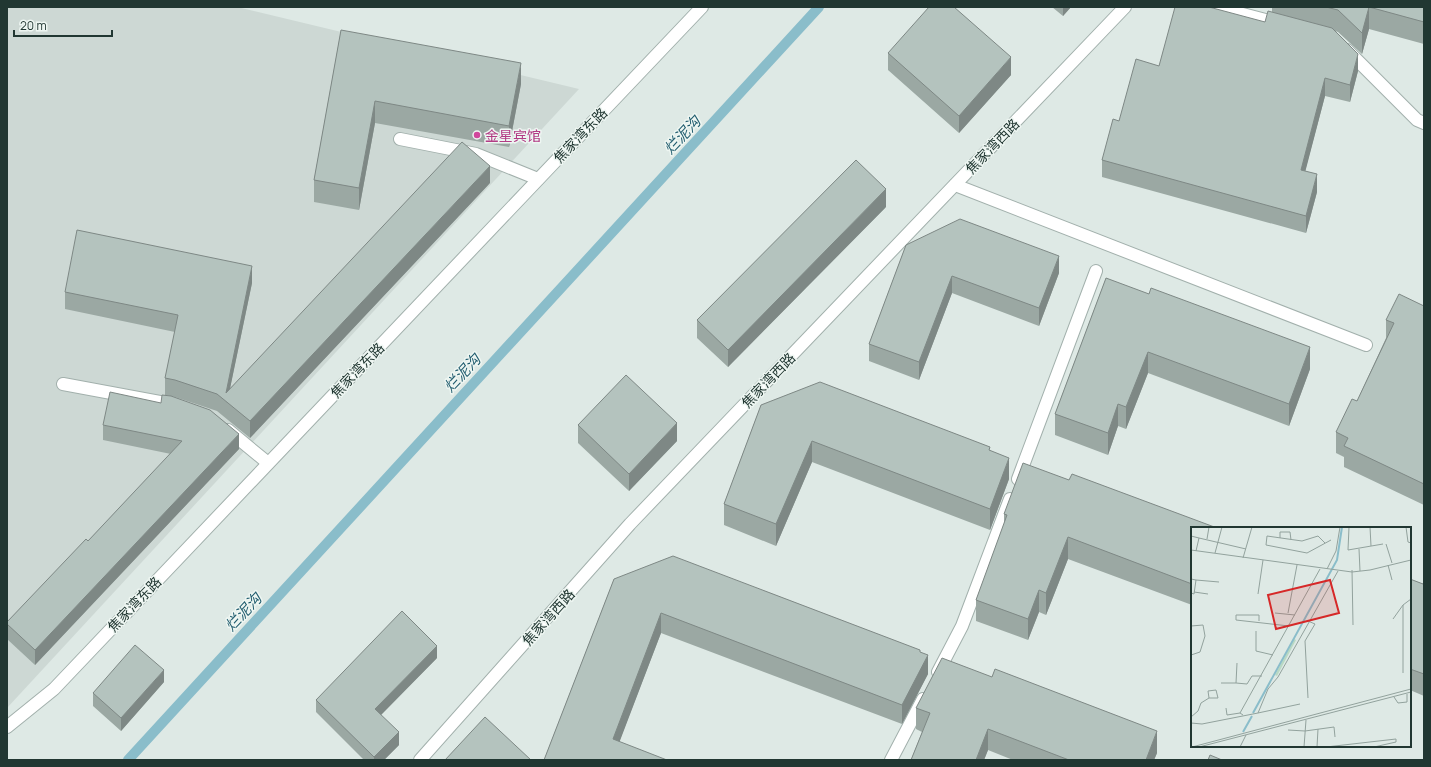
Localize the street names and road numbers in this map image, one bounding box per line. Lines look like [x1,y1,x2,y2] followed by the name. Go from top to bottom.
[549,103,611,167] street label: 焦家湾东路
[961,114,1023,178] street label: 焦家湾西路
[326,338,388,402] street label: 焦家湾东路
[737,348,799,412] street label: 焦家湾西路
[103,572,165,636] street label: 焦家湾东路
[518,585,578,649] street label: 焦家湾西路

